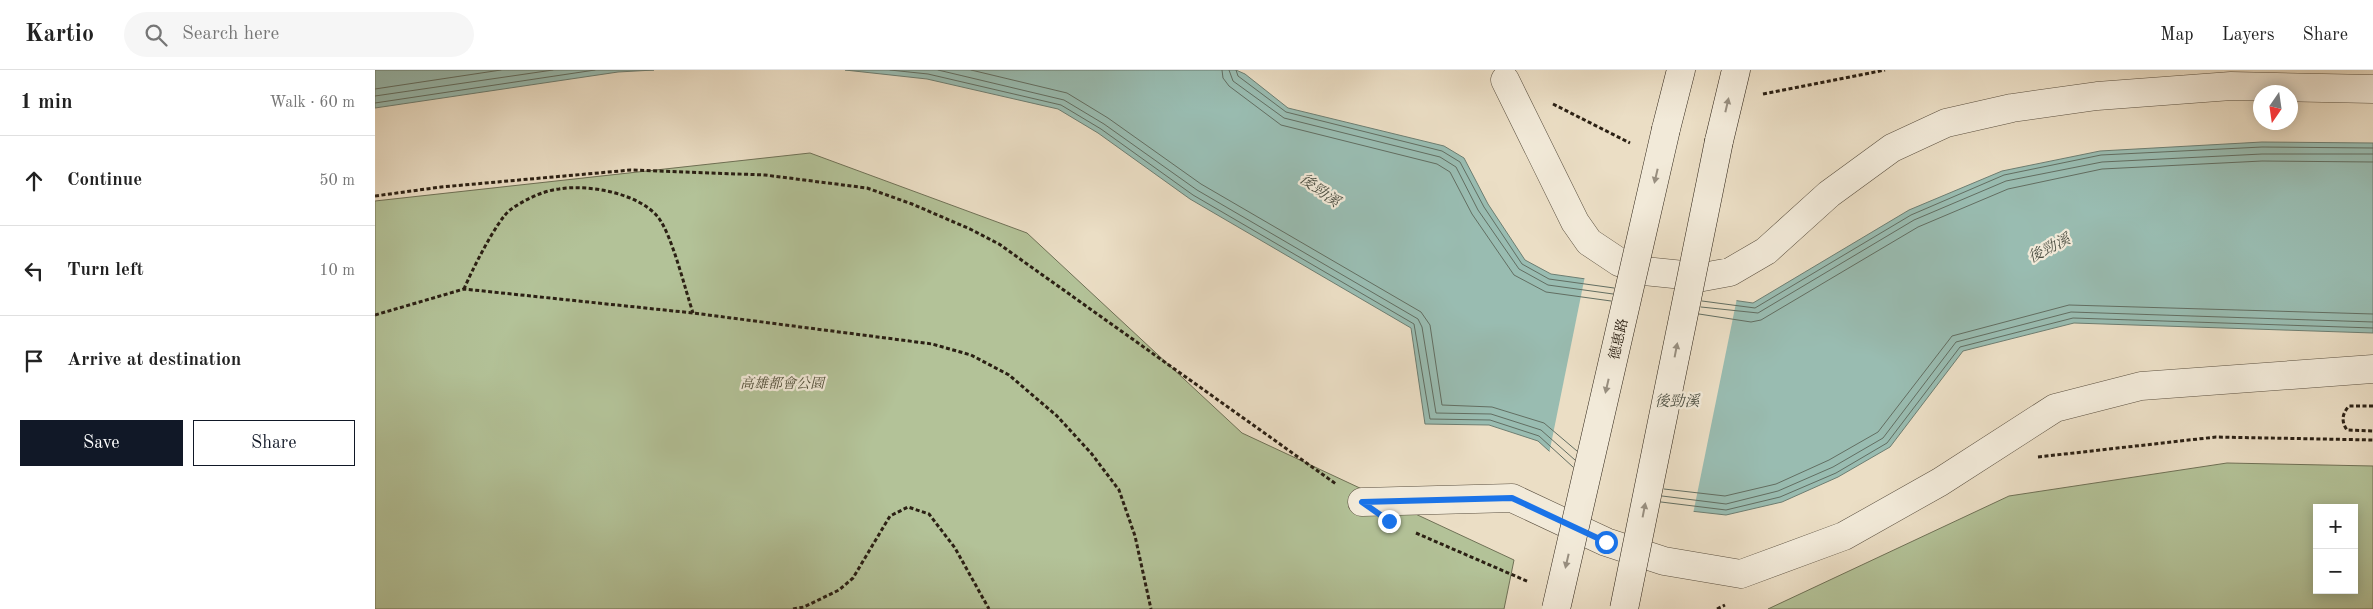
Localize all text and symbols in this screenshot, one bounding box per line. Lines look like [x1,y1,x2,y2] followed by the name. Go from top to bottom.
[124,12,474,57] search box
[142,21,170,49] icon: search
[25,23,94,47] text: Kartio
[182,25,279,44] text: Search here
[2160,26,2194,44] text: Map
[2222,26,2274,44] text: Layers
[2302,26,2348,44] text: Share
[2253,85,2298,130] north arrow
[20,92,73,113] text: 1 min
[269,95,355,111] text: Walk · 60 m
[1723,98,1731,113] one-way arrow
[20,167,48,195] icon: ahead
[1651,169,1659,185] one-way arrow
[1297,170,1345,212] water label: 後勁溪
[67,171,142,190] text: Continue
[319,173,355,189] text: 50 m
[2025,230,2075,266] water label: 後勁溪
[20,257,48,285] icon: left
[67,261,144,280] text: Turn left
[319,263,355,279] text: 10 m
[1606,317,1631,361] street label: 德惠路
[1673,342,1681,358] one-way arrow
[20,347,48,375] icon: arrive
[67,351,241,370] text: Arrive at destination
[740,376,826,391] park label: 高雄都會公園
[1603,378,1611,393] one-way arrow
[1654,393,1701,410] water label: 後勁溪
[20,420,183,466] button: Save
[193,420,355,466] button: Share
[1641,501,1649,517] one-way arrow
[2313,504,2358,594] map controls
[2313,504,2358,549] button: +
[1378,510,1401,533] route end
[1595,531,1618,554] route start
[2313,549,2358,594] button: −
[1563,554,1571,569] one-way arrow

